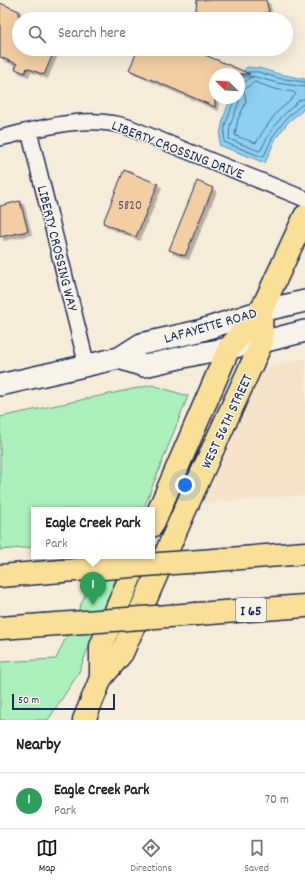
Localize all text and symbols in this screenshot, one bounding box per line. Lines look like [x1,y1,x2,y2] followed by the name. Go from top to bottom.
[12,12,293,56] search box
[26,23,48,45] icon: search
[58,23,126,45] text: Search here
[209,68,245,104] north arrow
[108,115,247,186] street label: LIBERTY CROSSING DRIVE
[30,183,82,314] street label: LIBERTY CROSSING WAY
[118,197,142,216] house number: 5820
[162,303,260,351] street label: LAFAYETTE ROAD
[196,371,259,473] street label: WEST 56TH STREET
[175,475,195,495] your location
[31,507,155,559] popup
[45,513,141,535] text: Eagle Creek Park
[45,535,67,554] text: Park
[80,572,106,605] pin: 1
[236,598,266,622] road number: I 65
[12,692,115,711] scale bar
[18,693,39,709] text: 50 m
[16,734,60,758] text: Nearby
[54,780,149,802] text: Eagle Creek Park
[28,791,30,810] text: 1
[265,791,289,810] text: 70 m
[54,802,76,821] text: Park
[36,837,58,877] tab: Map
[130,837,172,877] tab: Directions
[244,837,269,877] tab: Saved

